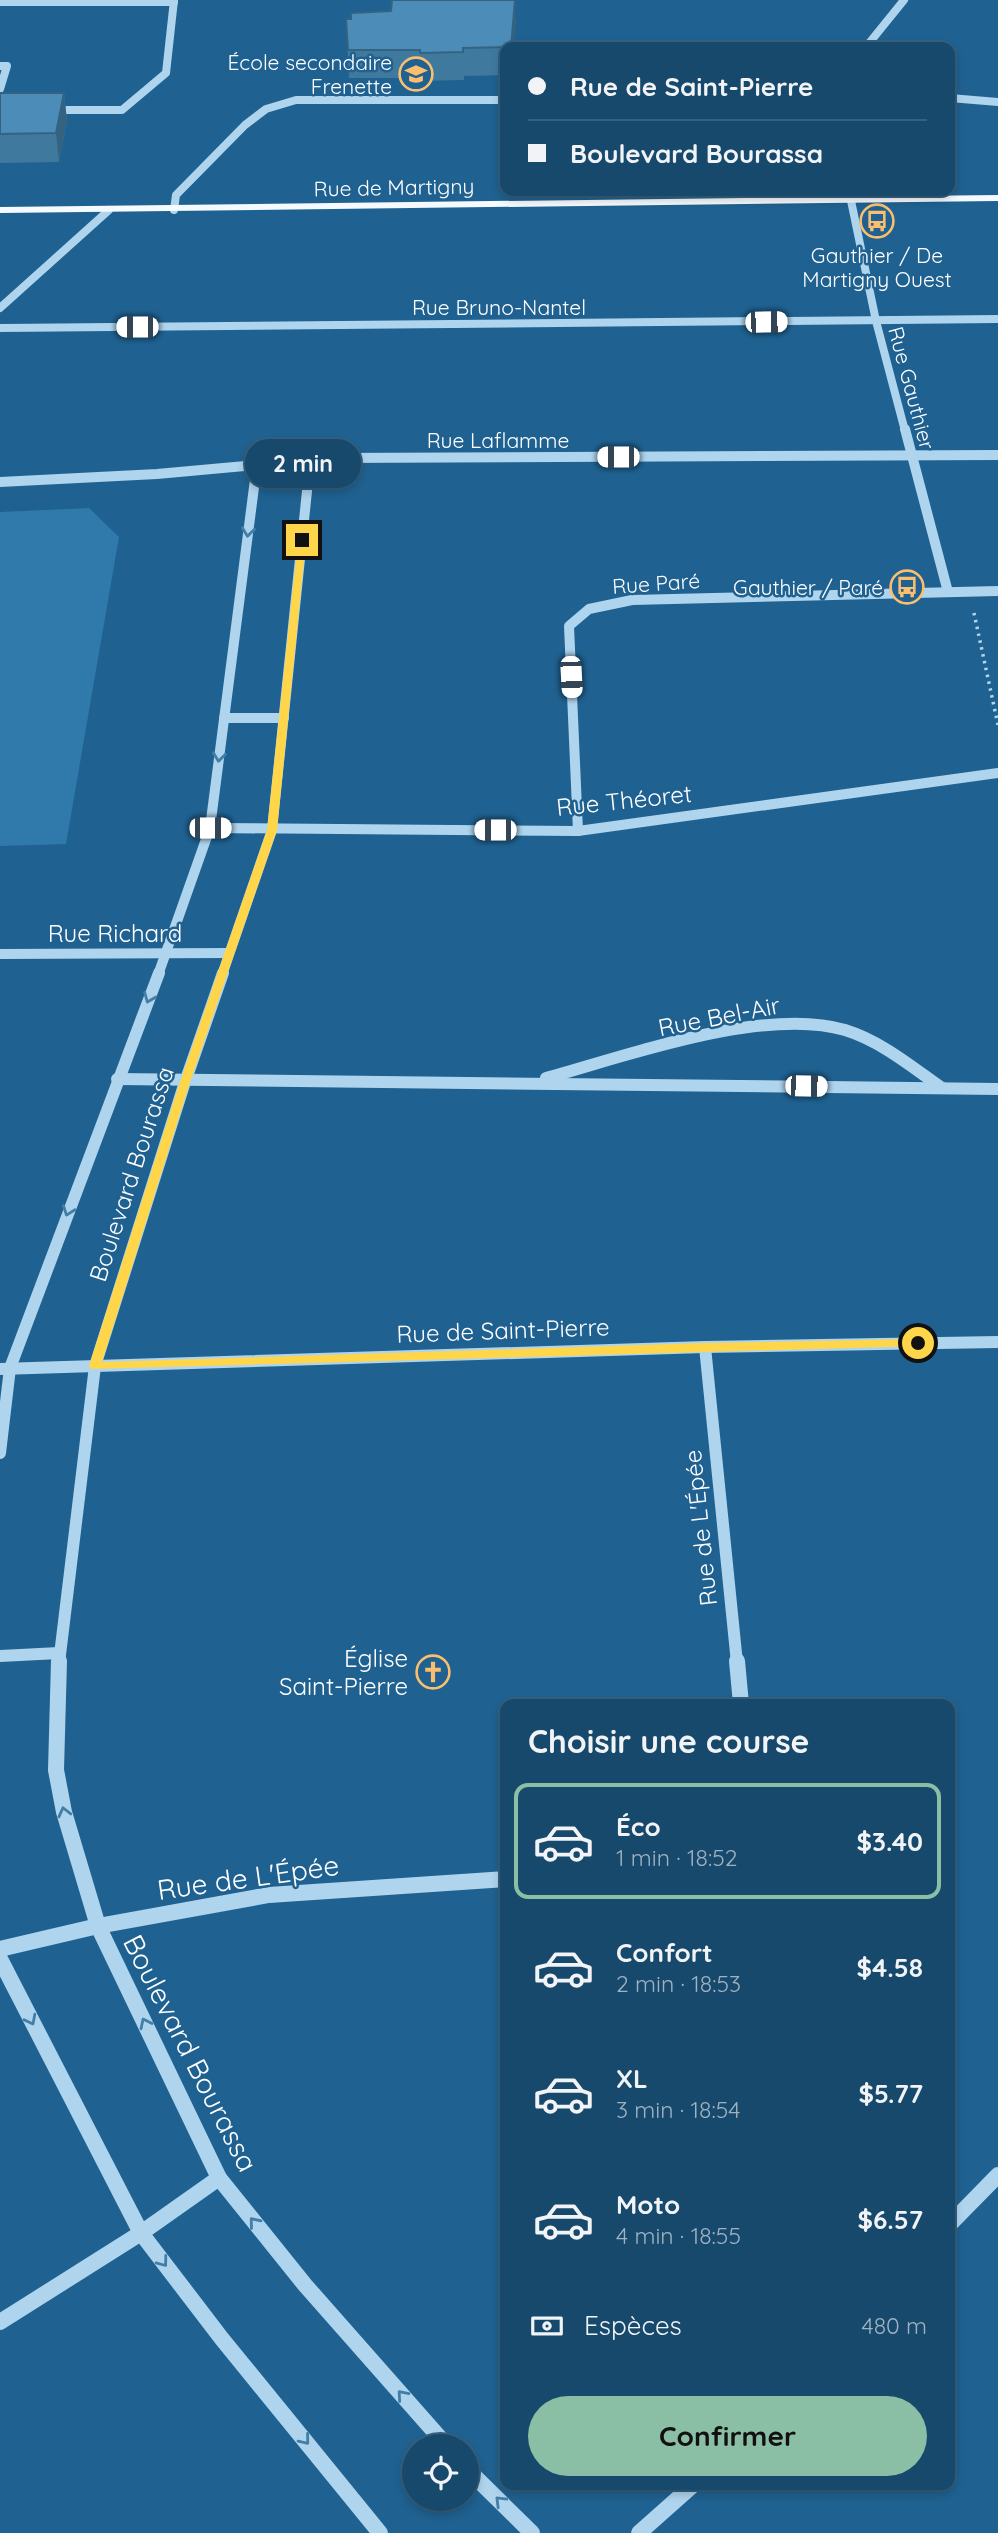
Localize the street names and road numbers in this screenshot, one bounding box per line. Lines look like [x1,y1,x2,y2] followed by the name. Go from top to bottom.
[313,173,475,201] street label: Rue de Martigny
[412,294,586,320] street label: Rue Bruno-Nantel
[883,324,941,452] street label: Rue Gauthier
[427,427,569,453] street label: Rue Laflamme
[611,567,701,599] street label: Rue Paré
[555,778,693,822] street label: Rue Théoret
[48,918,182,948] street label: Rue Richard
[655,989,783,1043] street label: Rue Bel-Air
[82,1063,180,1285] street label: Boulevard Bourassa
[396,1311,610,1349] street label: Rue de Saint-Pierre
[677,1448,723,1608] street label: Rue de L'Épée
[155,1847,341,1907] street label: Rue de L'Épée
[116,1929,266,2177] street label: Boulevard Bourassa

